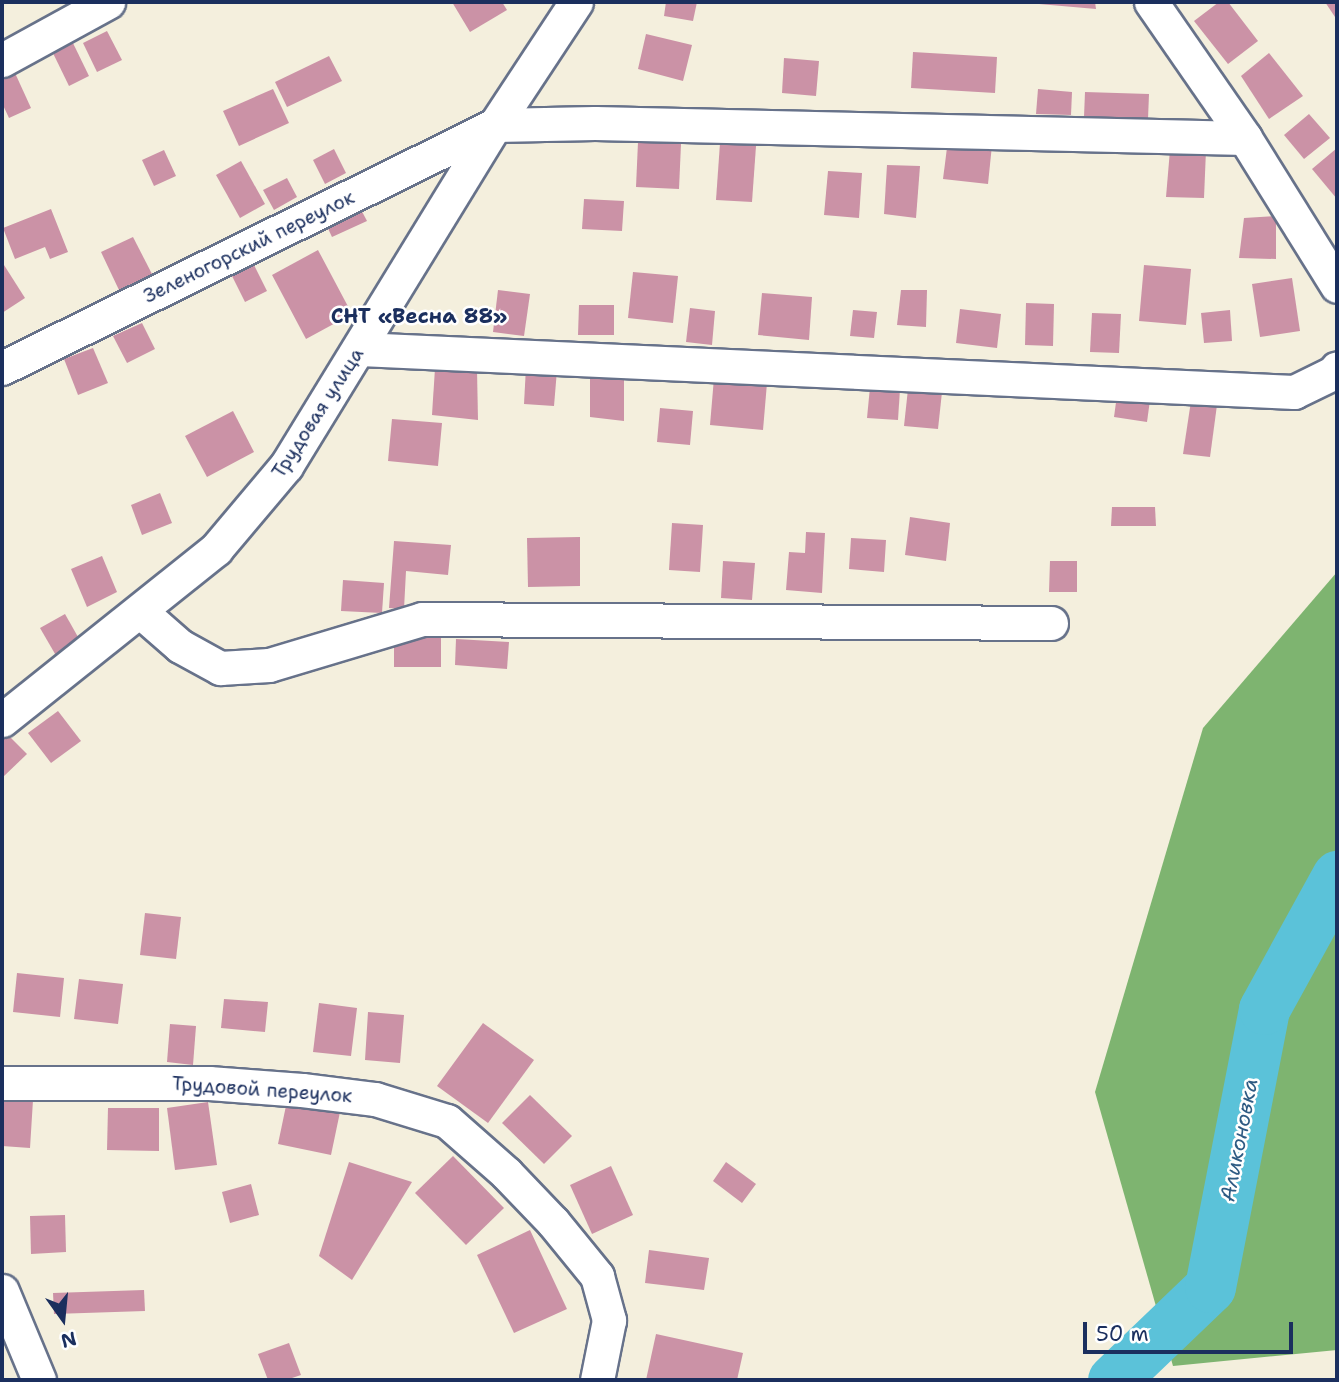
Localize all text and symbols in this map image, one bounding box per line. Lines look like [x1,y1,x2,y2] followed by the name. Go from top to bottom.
[140,186,358,308] street label: Зеленогорский переулок
[331,303,507,329] district label: СНТ «Весна 88»
[267,344,369,482] street label: Трудовая улица
[171,1072,353,1108] street label: Трудовой переулок
[1215,1076,1263,1204] water label: Аликоновка
[28,1284,98,1354] north arrow
[1087,1308,1297,1352] scale bar
[1096,1320,1149,1348] text: 50 m
[58,1326,79,1354] text: N

